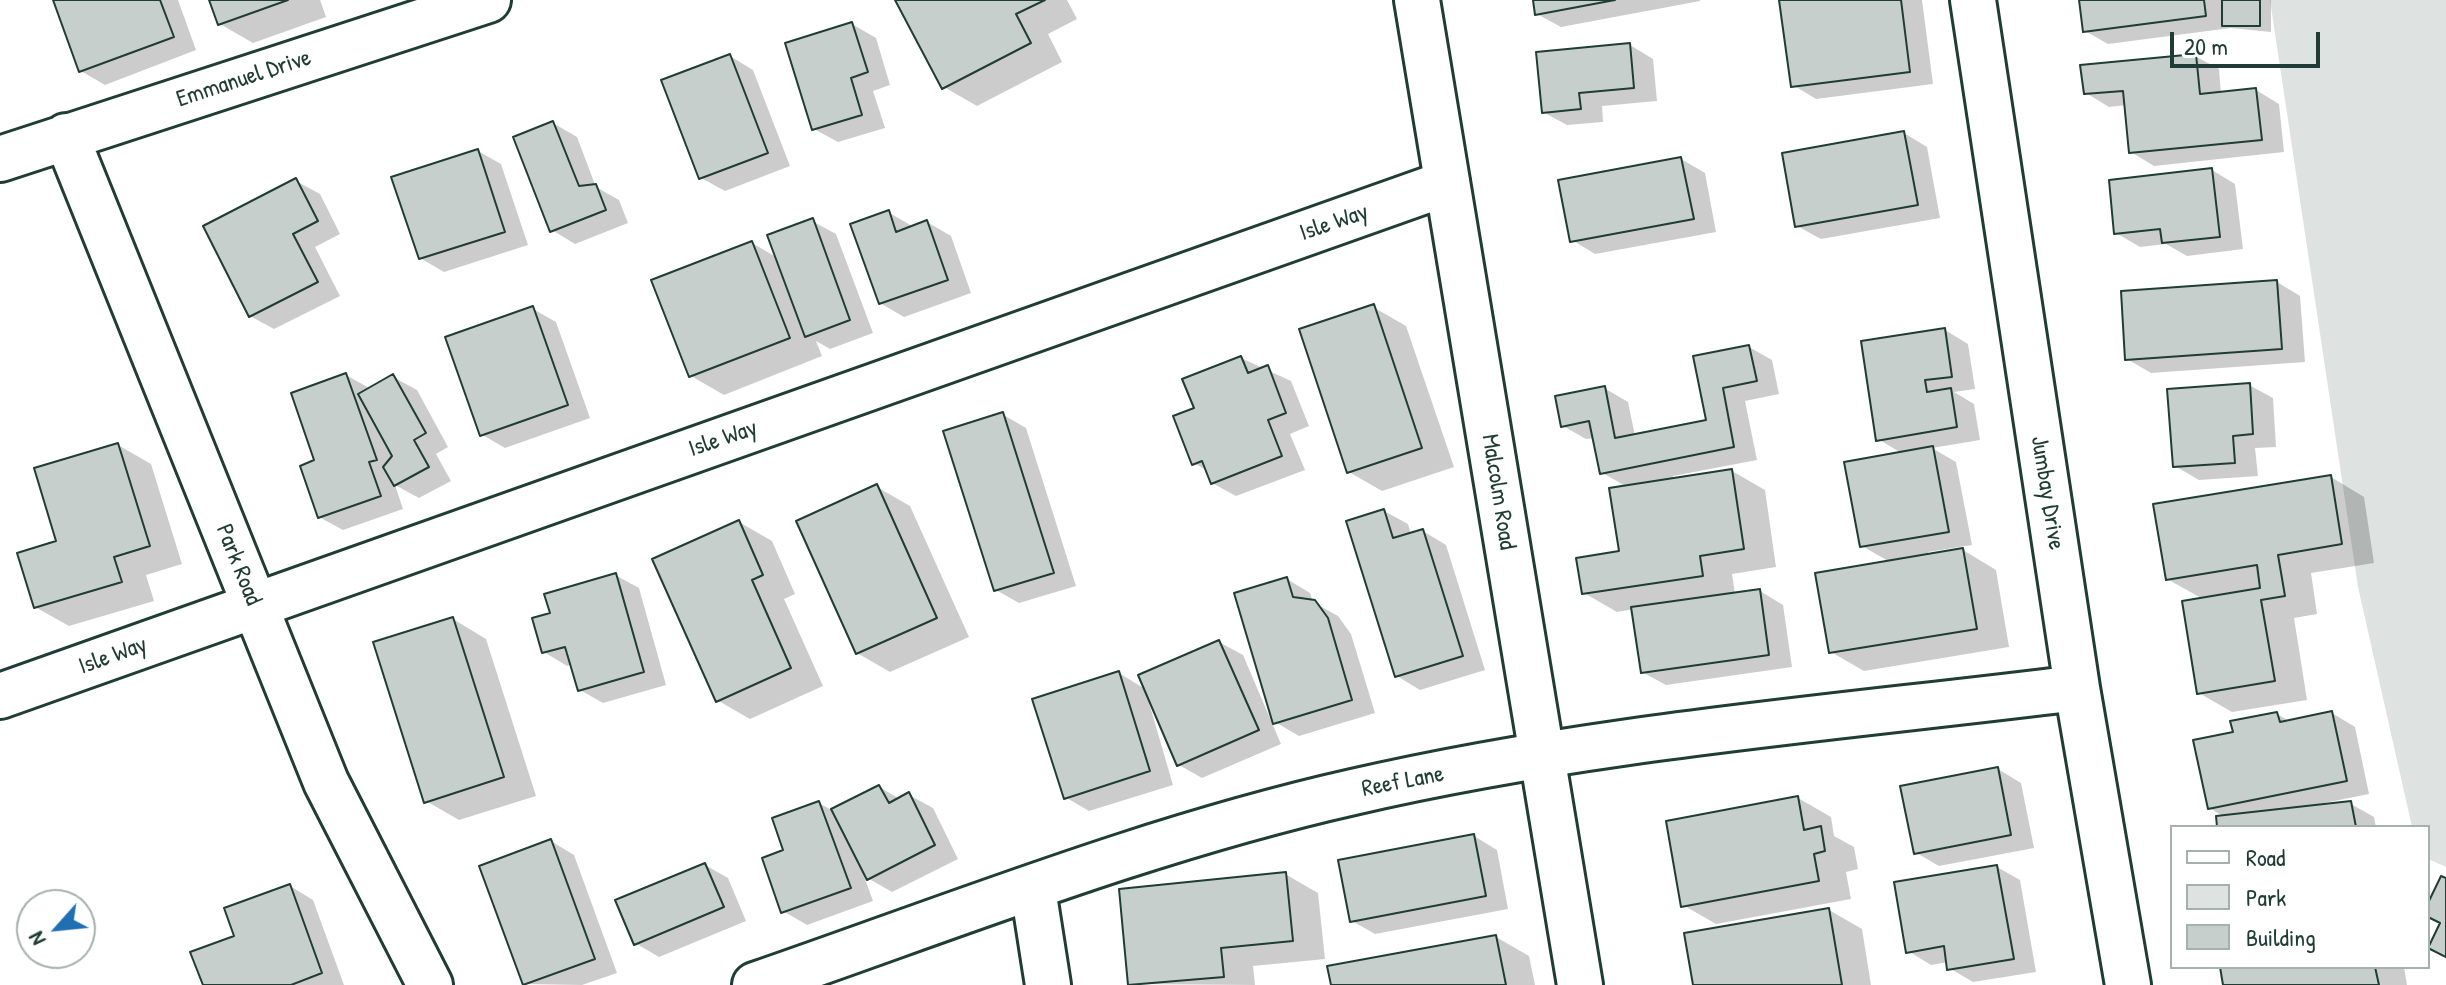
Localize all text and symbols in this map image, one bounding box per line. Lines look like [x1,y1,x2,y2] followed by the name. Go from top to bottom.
[2174,16,2324,66] scale bar
[2184,30,2228,62] text: 20 m
[173,44,315,114] street label: Emmanuel Drive
[1296,198,1372,248] street label: Isle Way
[685,414,761,464] street label: Isle Way
[1475,432,1521,552] street label: Malcolm Road
[2024,434,2070,552] street label: Jumbay Drive
[209,520,267,610] street label: Park Road
[75,630,151,682] street label: Isle Way
[1360,760,1446,804] street label: Reef Lane
[2170,825,2430,969] legend
[2246,841,2285,873] text: Road
[2246,881,2286,913] text: Park
[16,889,96,969] north arrow
[2246,921,2316,953] text: Building
[20,927,52,951] text: N

